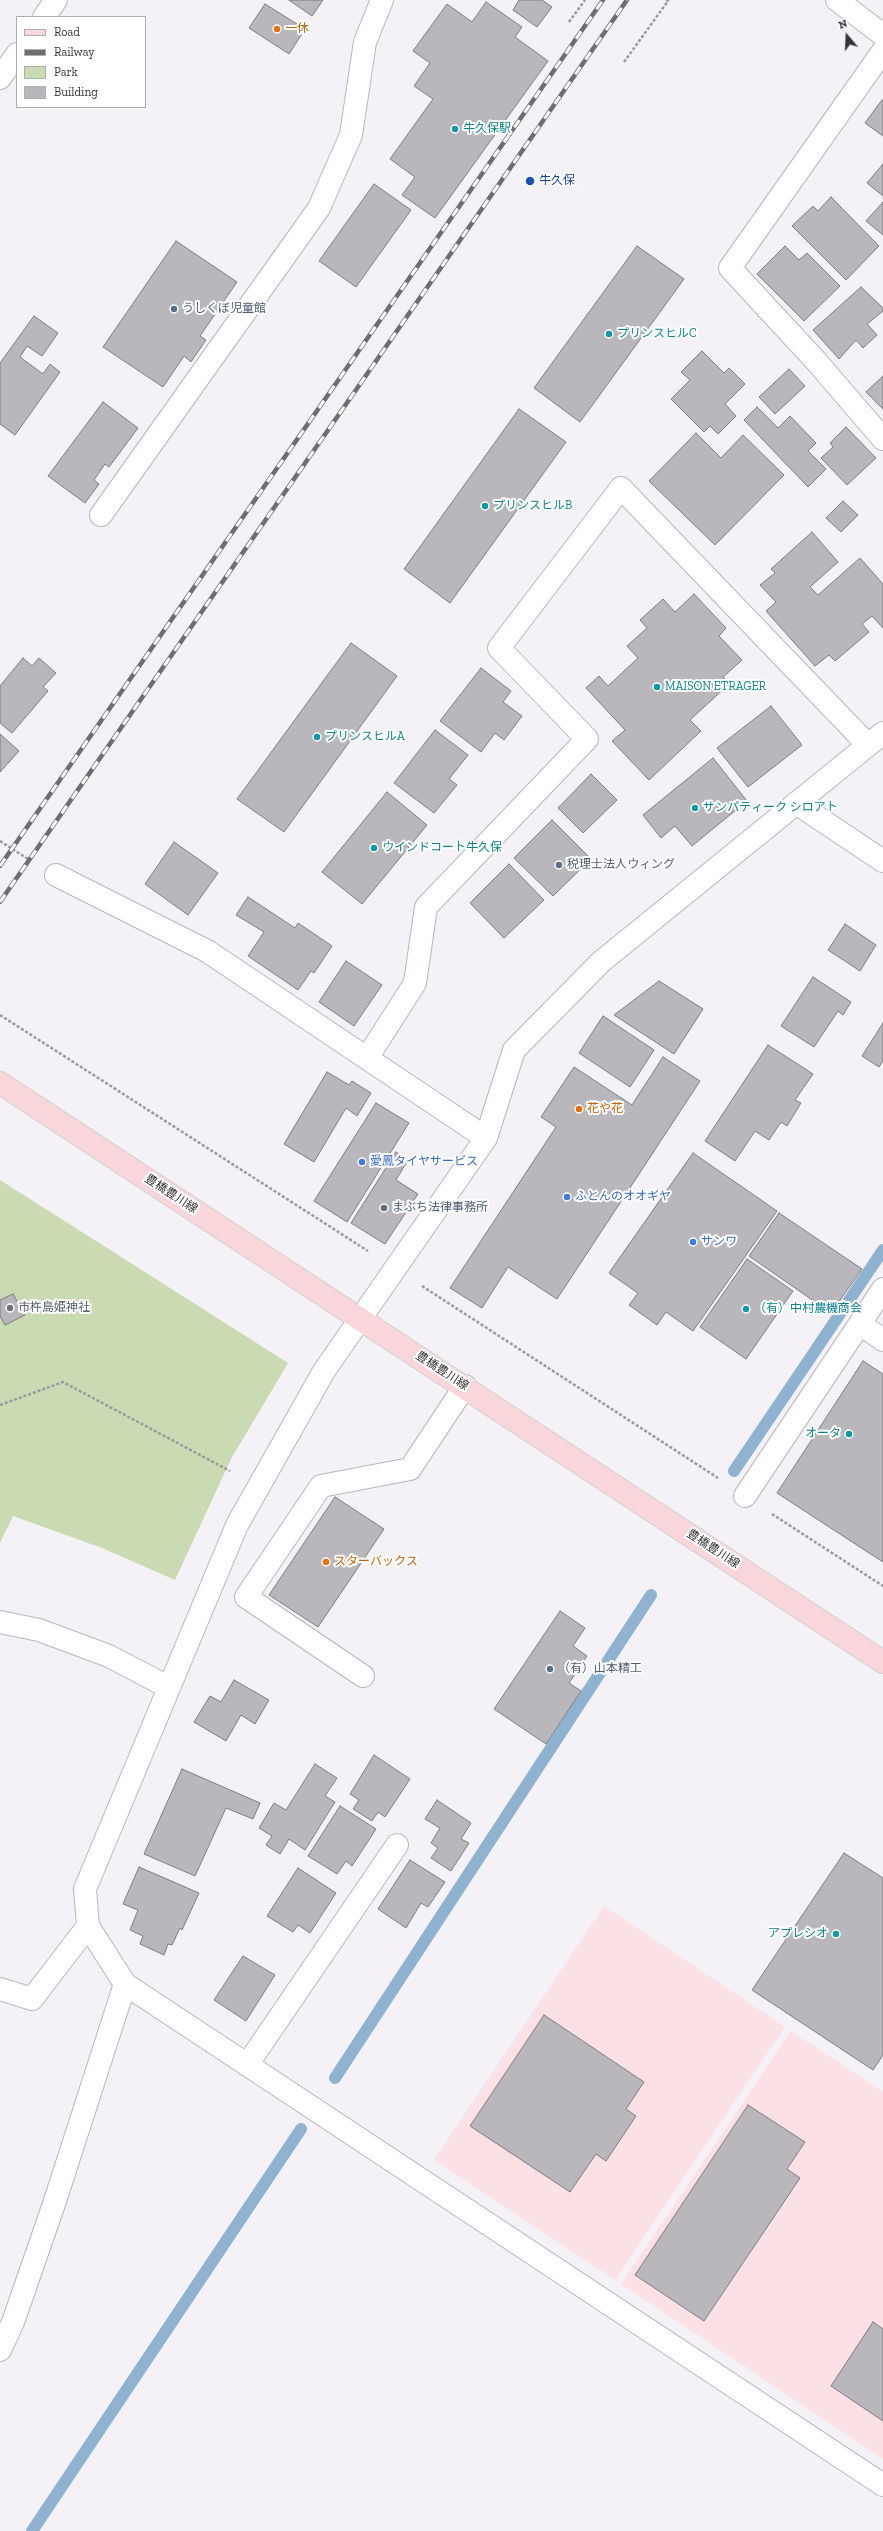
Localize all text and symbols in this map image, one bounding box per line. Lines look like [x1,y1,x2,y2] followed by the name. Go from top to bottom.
[16,16,146,108] legend
[827,16,867,56] north arrow
[837,17,849,32] text: N
[285,22,309,36] place label: 一休
[272,24,282,34] marker: 一休
[54,25,80,39] text: Road
[54,45,95,59] text: Railway
[54,65,78,79] text: Park
[54,85,98,99] text: Building
[463,122,511,136] place label: 牛久保駅
[450,124,460,134] marker: 牛久保駅
[539,174,575,188] place label: 牛久保
[524,175,536,187] marker: 牛久保
[182,302,266,316] place label: うしくぼ児童館
[169,304,179,314] marker: うしくぼ児童館
[617,327,697,341] place label: プリンスヒルC
[604,329,614,339] marker: プリンスヒルC
[493,499,572,513] place label: プリンスヒルB
[480,501,490,511] marker: プリンスヒルB
[665,680,766,694] place label: MAISON ETRAGER
[652,682,662,692] marker: MAISON ETRAGER
[325,730,405,744] place label: プリンスヒルA
[312,732,322,742] marker: プリンスヒルA
[703,801,838,815] place label: サンパティーク シロアト
[690,803,700,813] marker: サンパティーク シロアト
[382,841,502,855] place label: ウインドコート牛久保
[369,843,379,853] marker: ウインドコート牛久保
[567,858,675,872] place label: 税理士法人ウィング
[554,860,564,870] marker: 税理士法人ウィング
[587,1102,623,1116] place label: 花や花
[574,1104,584,1114] marker: 花や花
[370,1155,478,1169] place label: 愛鳳タイヤサービス
[357,1157,367,1167] marker: 愛鳳タイヤサービス
[142,1172,200,1216] street label: 豊橋豊川線
[575,1190,671,1204] place label: ふとんのオオギヤ
[562,1192,572,1202] marker: ふとんのオオギヤ
[392,1201,488,1215] place label: まぶち法律事務所
[379,1203,389,1213] marker: まぶち法律事務所
[701,1235,737,1249] place label: サンワ
[688,1237,698,1247] marker: サンワ
[18,1301,90,1315] place label: 市杵島姫神社
[754,1302,862,1316] place label: （有）中村農機商会
[5,1303,15,1313] marker: 市杵島姫神社
[741,1304,751,1314] marker: （有）中村農機商会
[413,1349,471,1393] street label: 豊橋豊川線
[805,1427,841,1441] place label: オータ
[844,1429,854,1439] marker: オータ
[684,1527,742,1571] street label: 豊橋豊川線
[334,1555,418,1569] place label: スターバックス
[321,1557,331,1567] marker: スターバックス
[558,1662,642,1676] place label: （有）山本精工
[545,1664,555,1674] marker: （有）山本精工
[768,1927,828,1941] place label: アプレシオ
[831,1929,841,1939] marker: アプレシオ

